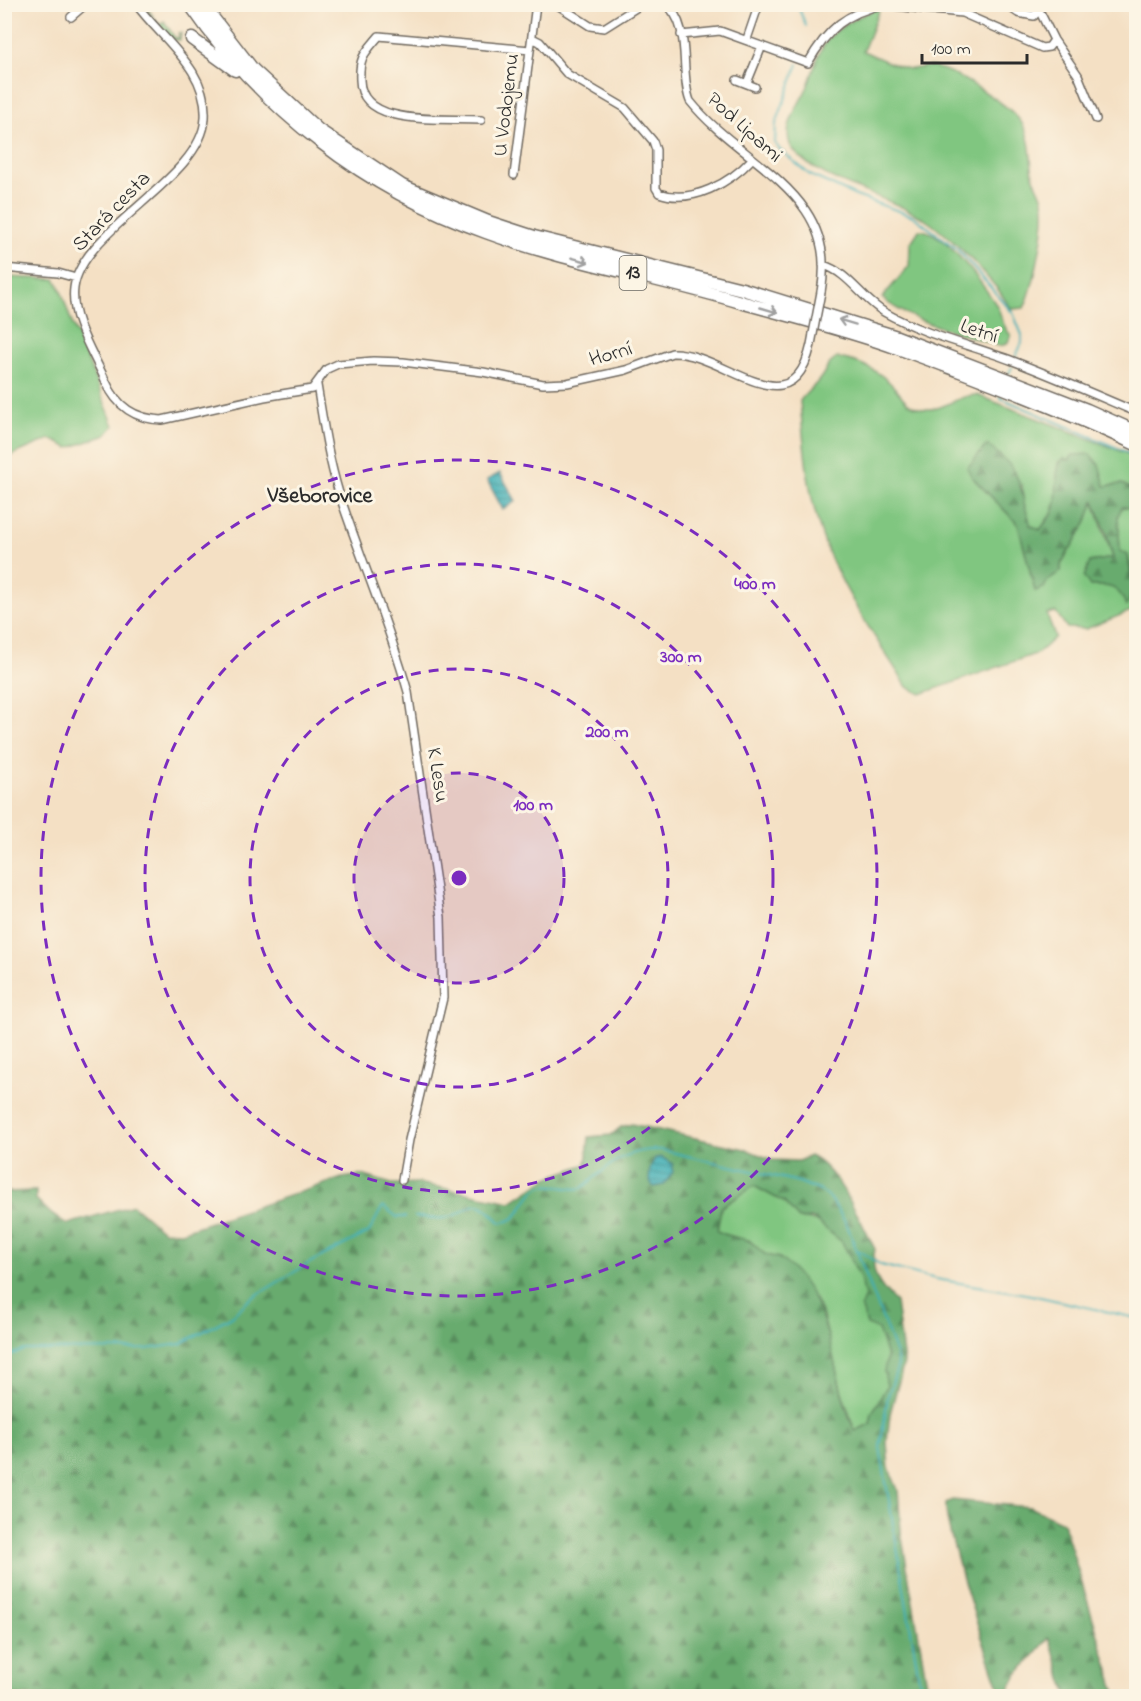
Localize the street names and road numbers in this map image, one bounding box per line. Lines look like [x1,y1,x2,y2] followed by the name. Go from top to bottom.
[486,52,528,158] street label: U Vodojemu
[699,86,789,170] street label: Pod Lipami
[66,165,158,259] street label: Stará cesta
[620,256,646,290] road number: 13
[956,312,1002,352] street label: Letní
[586,334,636,375] street label: Horní
[418,745,456,805] street label: K Lesu

